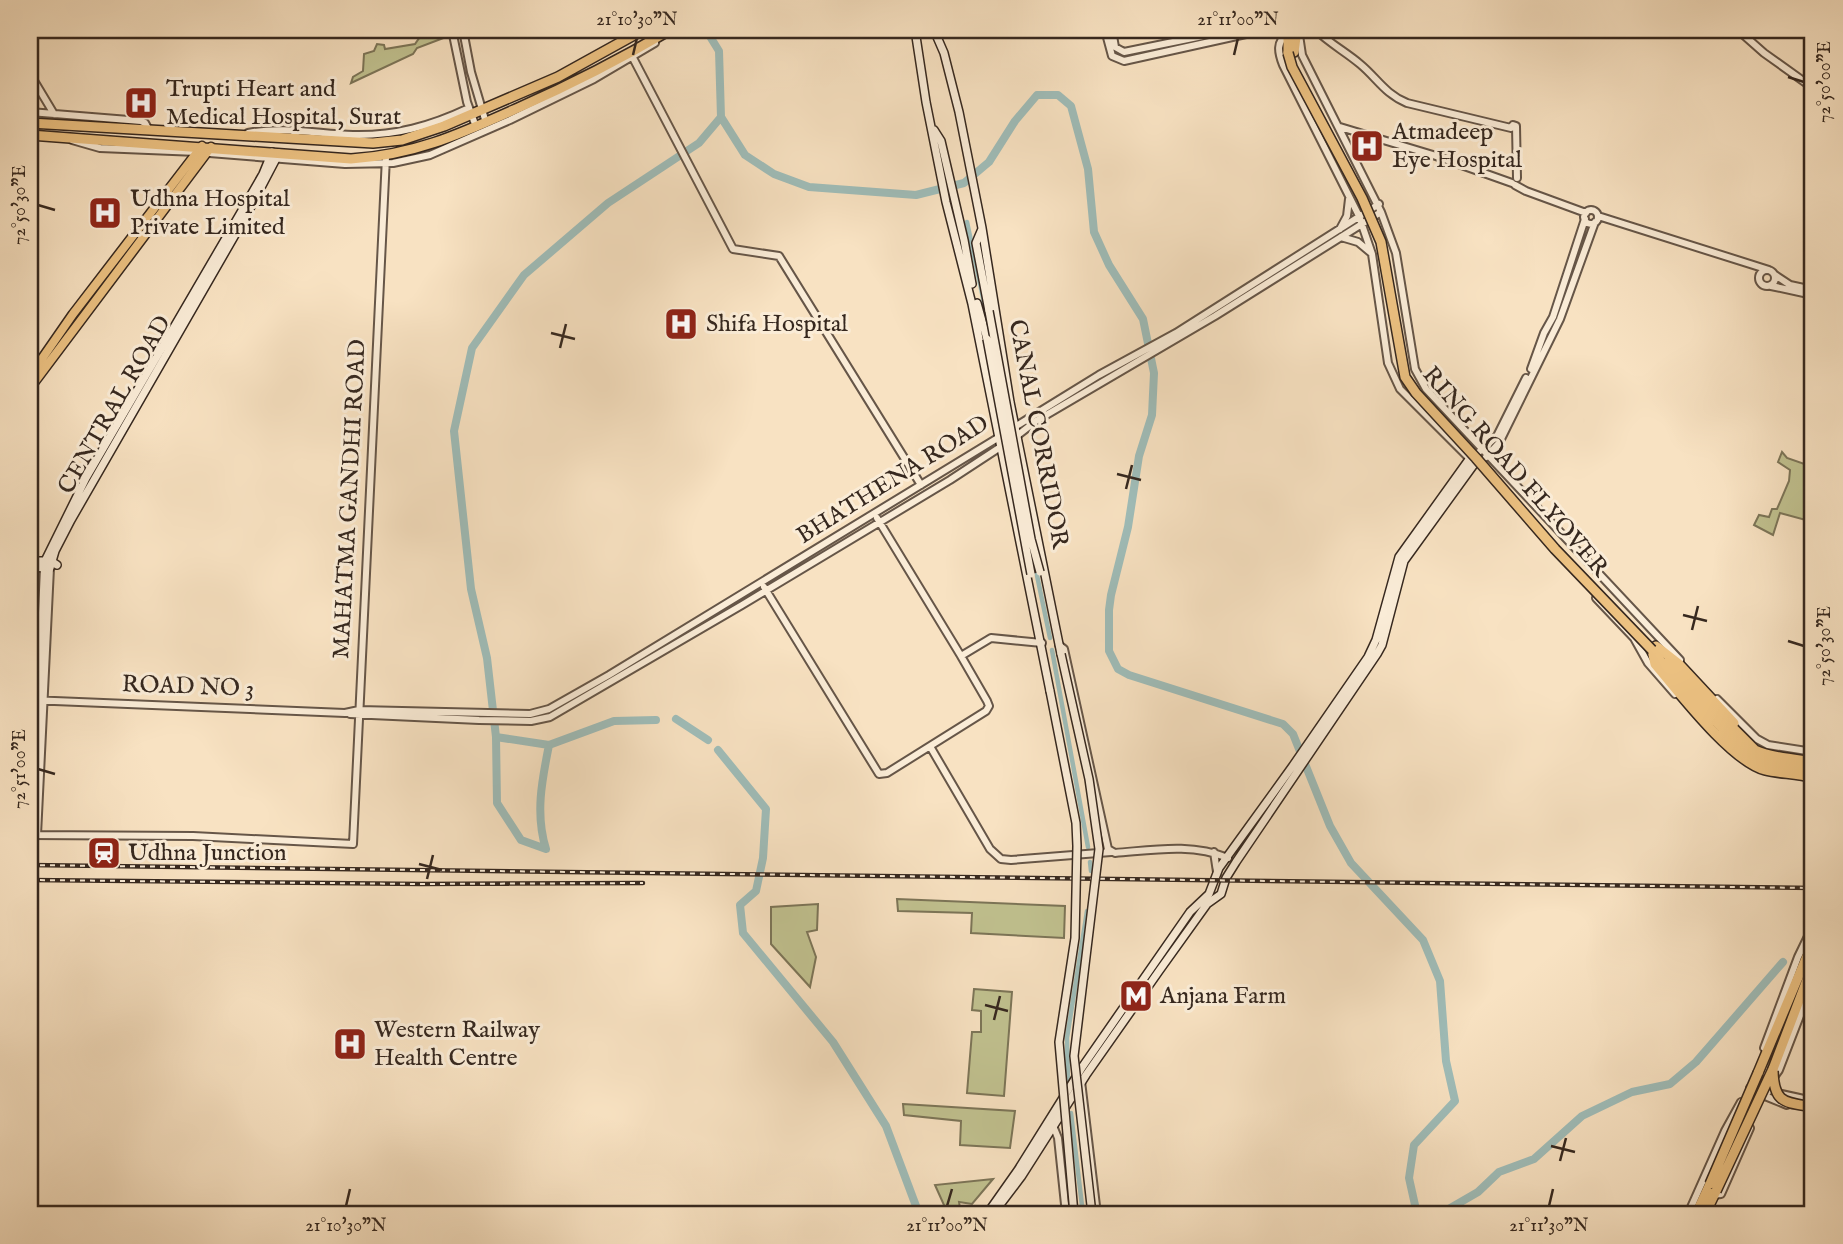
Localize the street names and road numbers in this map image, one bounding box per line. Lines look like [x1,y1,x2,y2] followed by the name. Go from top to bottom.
[51,310,179,500] street label: CENTRAL ROAD
[1001,317,1076,552] street label: CANAL CORRIDOR
[326,338,374,660] street label: MAHATMA GANDHI ROAD
[1415,360,1615,584] street label: RING ROAD FLYOVER
[791,408,995,552] street label: BHATHENA ROAD
[121,669,255,705] street label: ROAD NO 3

